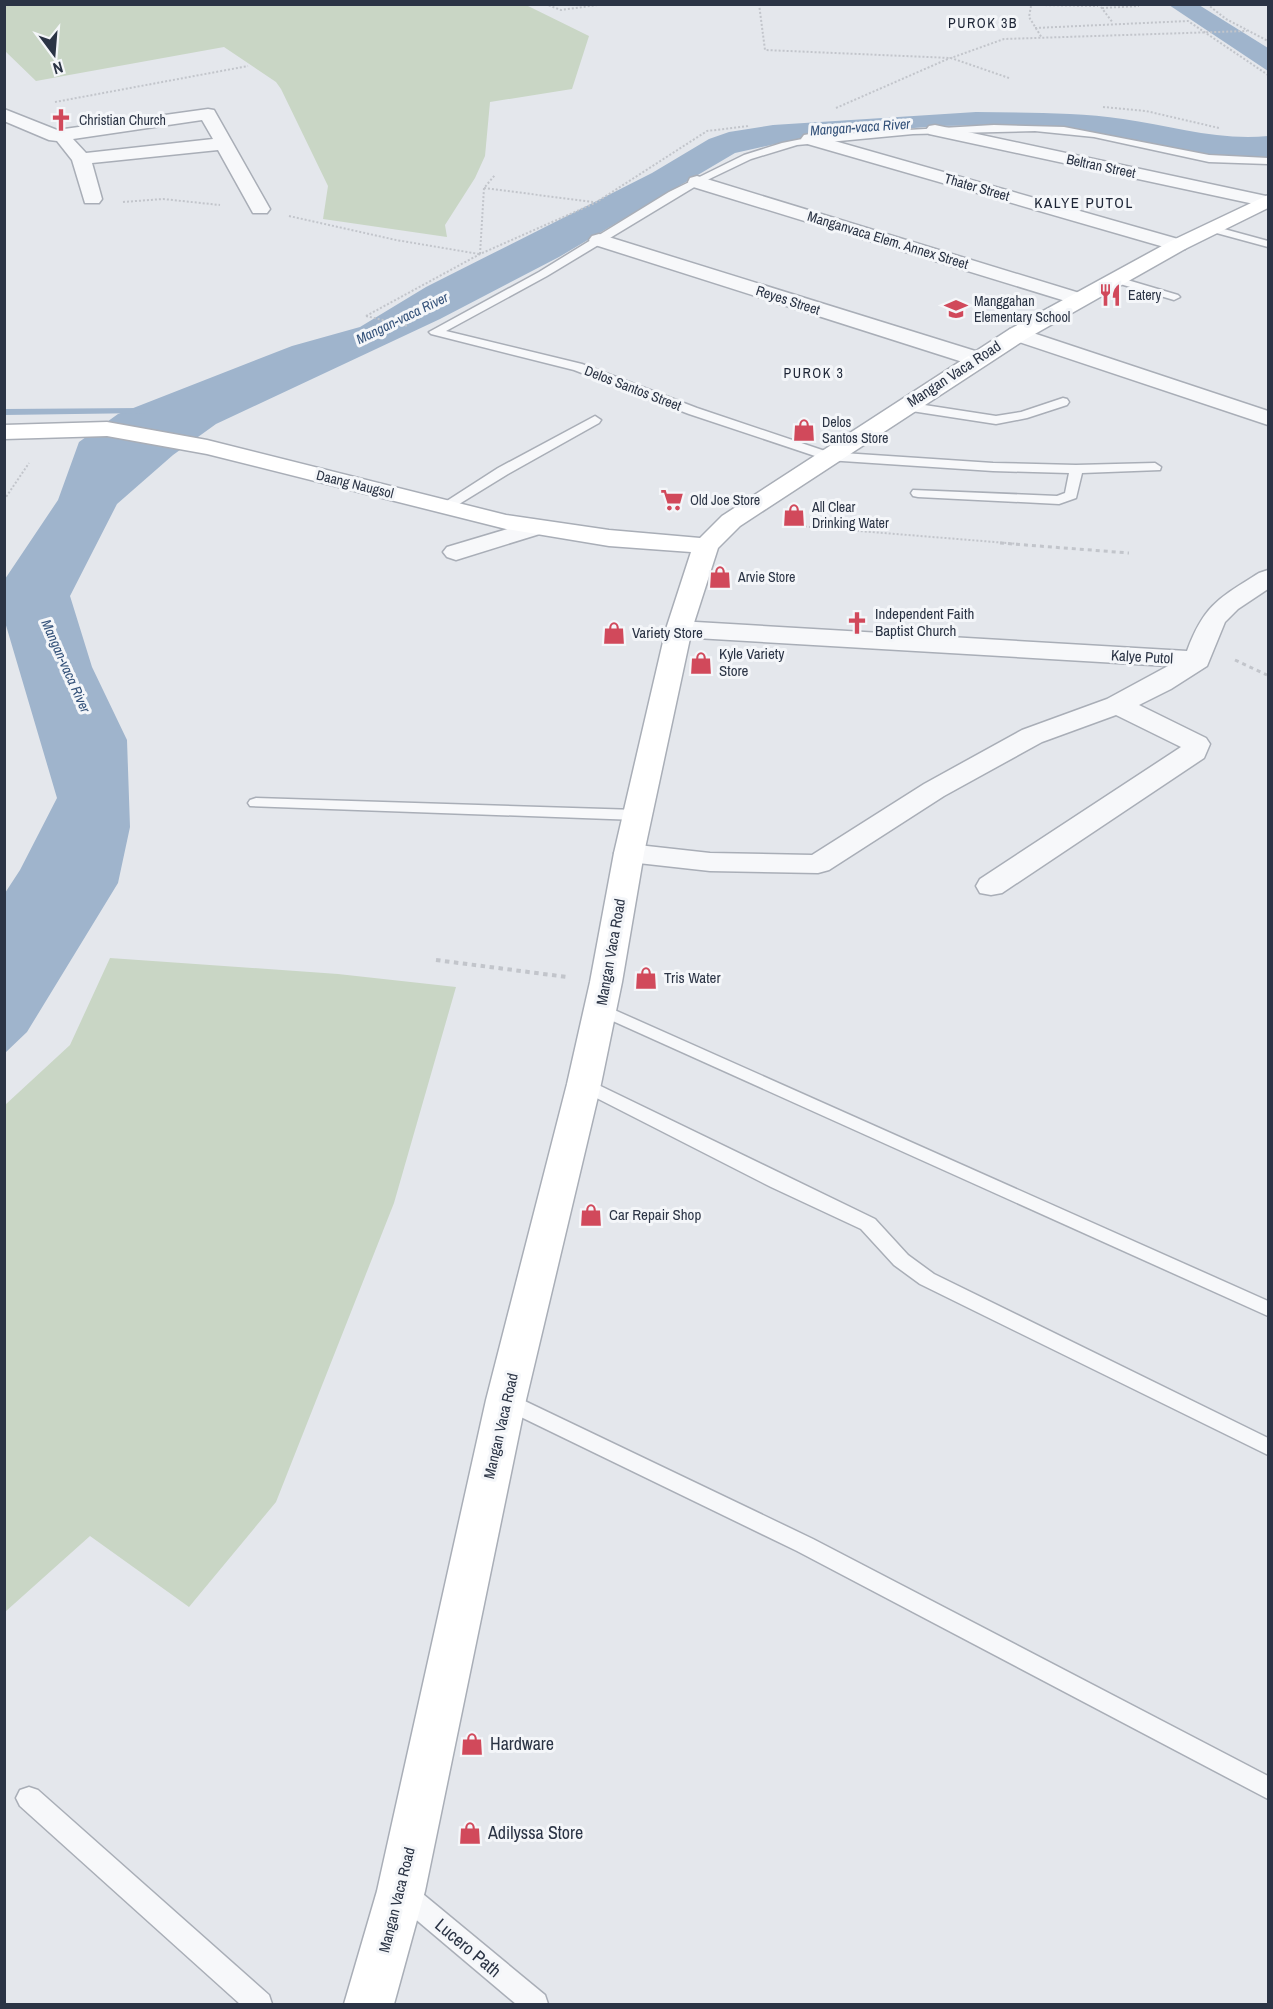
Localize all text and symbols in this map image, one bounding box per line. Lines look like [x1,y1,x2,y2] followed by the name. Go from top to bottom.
[948,14,1018,32] district label: PUROK 3B
[24,24,84,84] north arrow
[51,57,66,80] text: N
[48,107,74,133] church icon: Christian Church
[79,111,166,129] place label: Christian Church
[809,114,912,139] water label: Mangan-vaca River
[1065,150,1137,182] street label: Beltran Street
[942,169,1012,205] street label: Thater Street
[1034,192,1134,213] district label: KALYE PUTOL
[805,207,971,273] street label: Manganvaca Elem. Annex Street
[754,281,822,319] street label: Reyes Street
[1097,282,1123,308] restaurant icon: Eatery
[1128,286,1161,304] place label: Eatery
[353,287,452,348] water label: Mangan-vaca River
[974,292,1070,326] place label: Manggahan Elementary School
[943,296,969,322] school or university icon: Manggahan Elementary School
[903,335,1005,412] street label: Mangan Vaca Road
[582,361,684,415] street label: Delos Santos Street
[784,364,844,382] district label: PUROK 3
[822,413,888,447] place label: Delos Santos Store
[791,417,817,443] shop icon: Delos Santos Store
[314,466,396,502] street label: Daang Naugsol
[659,487,685,513] supermarket icon: Old Joe Store
[690,491,760,509] place label: Old Joe Store
[811,498,889,532] place label: All Clear Drinking Water
[781,502,807,528] shop icon: All Clear Drinking Water
[707,564,733,590] shop icon: Arvie Store
[737,568,795,586] place label: Arvie Store
[875,603,974,641] place label: Independent Faith Baptist Church
[844,610,870,636] church icon: Independent Faith Baptist Church
[37,617,95,716] water label: Mangan-vaca River
[601,620,627,646] shop icon: Variety Store
[632,622,703,643] place label: Variety Store
[719,643,785,681] place label: Kyle Variety Store
[1110,644,1174,669] street label: Kalye Putol
[688,650,714,676] shop icon: Kyle Variety Store
[591,897,630,1007] street label: Mangan Vaca Road
[633,965,659,991] shop icon: Tris Water
[664,967,721,988] place label: Tris Water
[578,1202,604,1228] shop icon: Car Repair Shop
[609,1204,701,1225] place label: Car Repair Shop
[478,1371,523,1481] street label: Mangan Vaca Road
[459,1731,485,1757] shop icon: Hardware
[490,1731,554,1756] place label: Hardware
[457,1820,483,1846] shop icon: Adilyssa Store
[487,1820,583,1845] place label: Adilyssa Store
[373,1845,420,1955] street label: Mangan Vaca Road
[430,1912,507,1983] street label: Lucero Path

